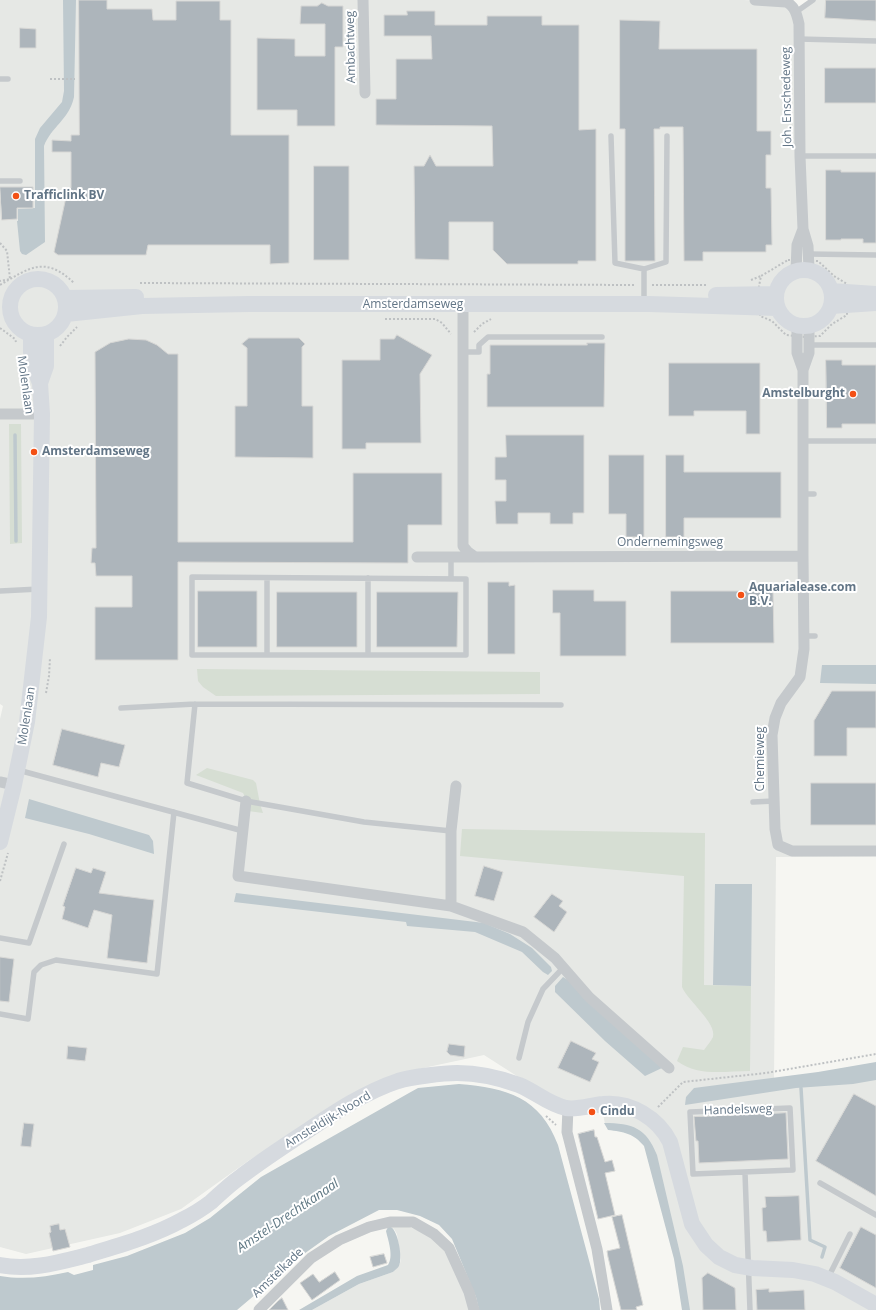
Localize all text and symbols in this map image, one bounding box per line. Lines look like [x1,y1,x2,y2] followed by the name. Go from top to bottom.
[343,11,359,83] street label: Ambachtweg
[779,47,795,147] street label: Joh. Enschedeweg
[24,189,104,203] place label: Trafficlink BV
[11,191,21,201] marker: Trafficlink BV
[363,298,463,312] street label: Amsterdamseweg
[14,355,36,415] street label: Molenlaan
[762,387,845,401] place label: Amstelburght
[848,389,858,399] marker: Amstelburght
[42,445,150,459] place label: Amsterdamseweg
[29,447,39,457] marker: Amsterdamseweg
[617,536,723,550] street label: Ondernemingsweg
[749,581,856,609] place label: Aquarialease.com B.V.
[736,590,746,600] marker: Aquarialease.com B.V.
[15,686,39,746] street label: Molenlaan
[754,726,768,792] street label: Chemieweg
[282,1089,374,1151] street label: Amsteldijk-Noord
[704,1102,772,1118] street label: Handelsweg
[600,1105,635,1119] place label: Cindu
[587,1107,597,1117] marker: Cindu
[234,1176,342,1256] water label: Amstel-Drechtkanaal
[249,1245,307,1301] street label: Amstelkade

